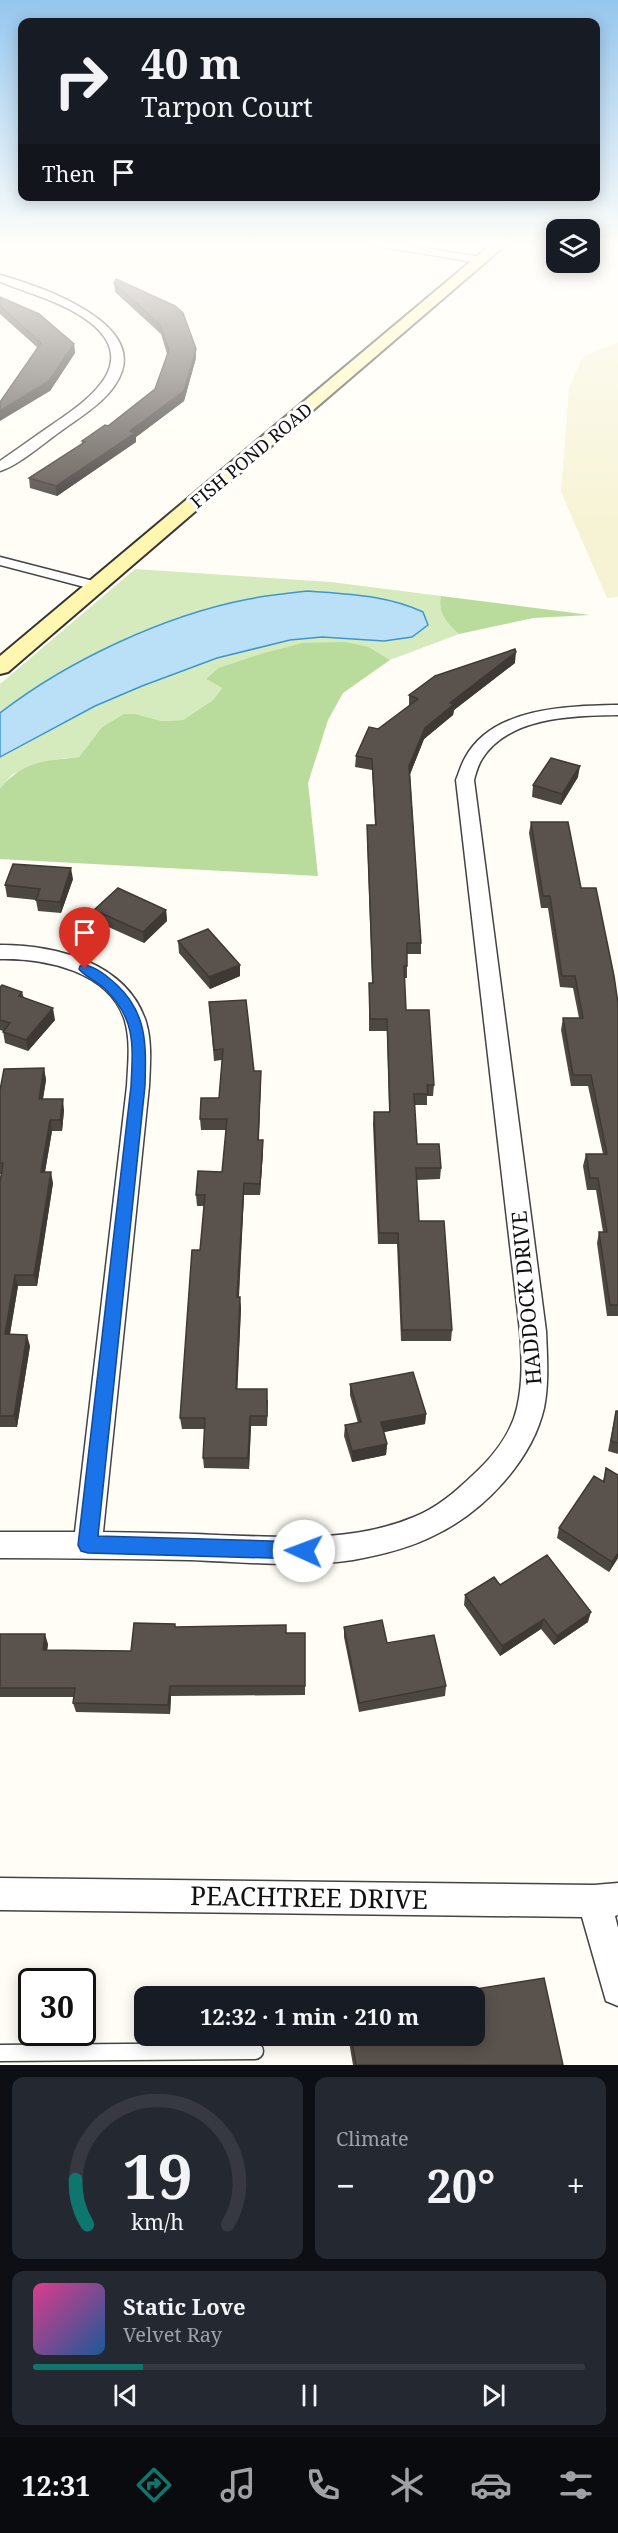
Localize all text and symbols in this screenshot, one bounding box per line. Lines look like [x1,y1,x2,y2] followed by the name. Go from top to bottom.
[141,34,241,91] text: 40 m
[42,42,120,120] icon: right
[141,88,313,125] text: Tarpon Court
[107,156,140,189] icon: arrive
[42,158,95,188] text: Then
[546,219,600,273] map controls
[546,219,600,273] button: layers
[185,397,317,513] street label: FISH POND ROAD
[59,907,110,969] pin
[68,916,101,949] icon: arrive
[504,1210,548,1386] street label: HADDOCK DRIVE
[272,1519,336,1583] position arrow
[190,1877,428,1917] street label: PEACHTREE DRIVE
[18,1968,96,2046] speed limit sign: 30
[200,2001,419,2031] text: 12:32 · 1 min · 210 m
[336,2125,409,2152] text: Climate
[122,2132,193,2217] text: 19
[426,2155,495,2216] text: 20°
[336,2163,355,2208] text: −
[567,2163,585,2208] text: +
[131,2207,184,2236] text: km/h
[123,2291,246,2321] text: Static Love
[123,2321,222,2348] text: Velvet Ray
[109,2379,142,2412] icon: previous
[293,2379,326,2412] icon: pause
[477,2379,510,2412] icon: next
[133,2464,175,2506] icon: directions
[217,2464,259,2506] icon: music
[302,2464,344,2506] icon: phone
[386,2464,428,2506] icon: climate
[470,2464,512,2506] icon: car
[555,2464,597,2506] icon: filters
[21,2467,90,2504] text: 12:31

